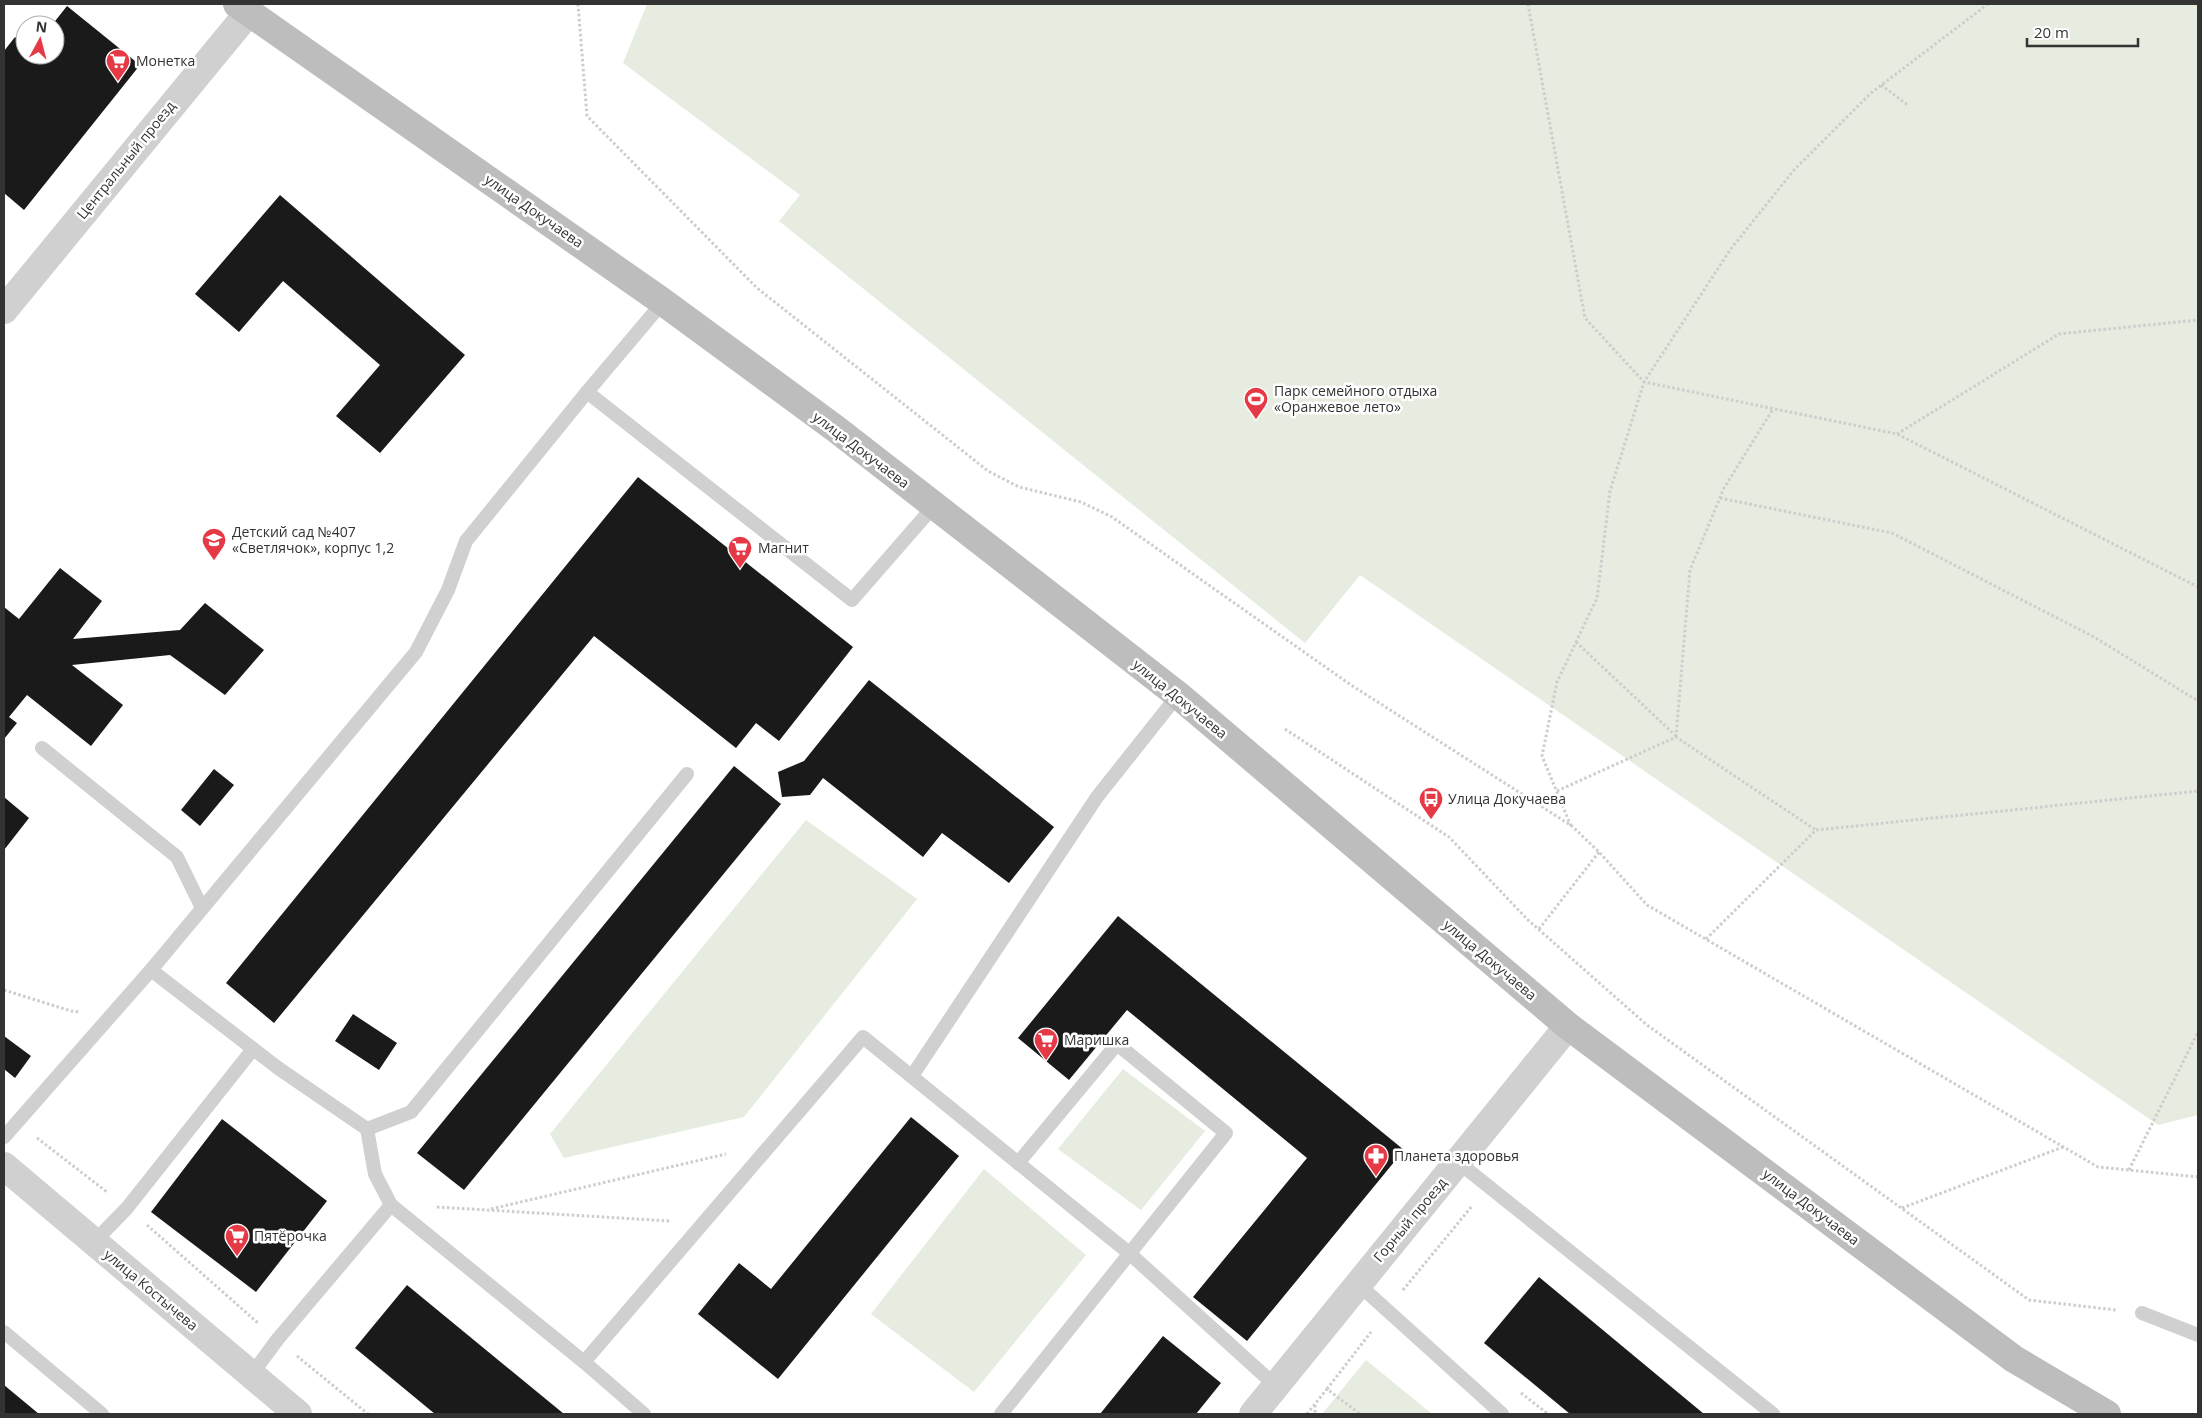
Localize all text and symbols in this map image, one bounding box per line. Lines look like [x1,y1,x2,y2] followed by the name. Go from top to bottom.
[15,15,65,65] north arrow
[2027,15,2138,47] scale bar
[35,16,48,37] text: N
[2034,22,2069,42] text: 20 m
[105,48,131,82] supermarket icon: Монетка
[136,51,195,70] place label: Монетка
[72,97,179,223] street label: Центральный проезд
[481,169,587,252] street label: улица Докучаева
[1274,381,1437,416] place label: Парк семейного отдыха «Оранжевое лето»
[1243,386,1269,420] sports icon: Парк семейного отдыха «Оранжевое лето»
[809,407,913,492] street label: улица Докучаева
[232,522,394,557] place label: Детский сад №407 «Светлячок», корпус 1,2
[201,527,227,561] school or university icon: Детский сад №407 «Светлячок», корпус 1,2
[727,535,753,569] supermarket icon: Магнит
[758,538,809,557] place label: Магнит
[1129,655,1231,743] street label: улица Докучаева
[1418,786,1444,820] bus stop icon: Улица Докучаева
[1448,789,1566,808] place label: Улица Докучаева
[1440,915,1541,1004] street label: улица Докучаева
[1033,1027,1059,1061] supermarket icon: Маришка
[1064,1030,1129,1049] place label: Маришка
[1363,1143,1389,1177] pharmacy icon: Планета здоровья
[1394,1146,1519,1165] place label: Планета здоровья
[1759,1164,1863,1249] street label: улица Докучаева
[1369,1173,1451,1266] street label: Горный проезд
[224,1223,250,1257] supermarket icon: Пятёрочка
[254,1226,327,1245] place label: Пятёрочка
[100,1245,202,1335] street label: улица Костычева

